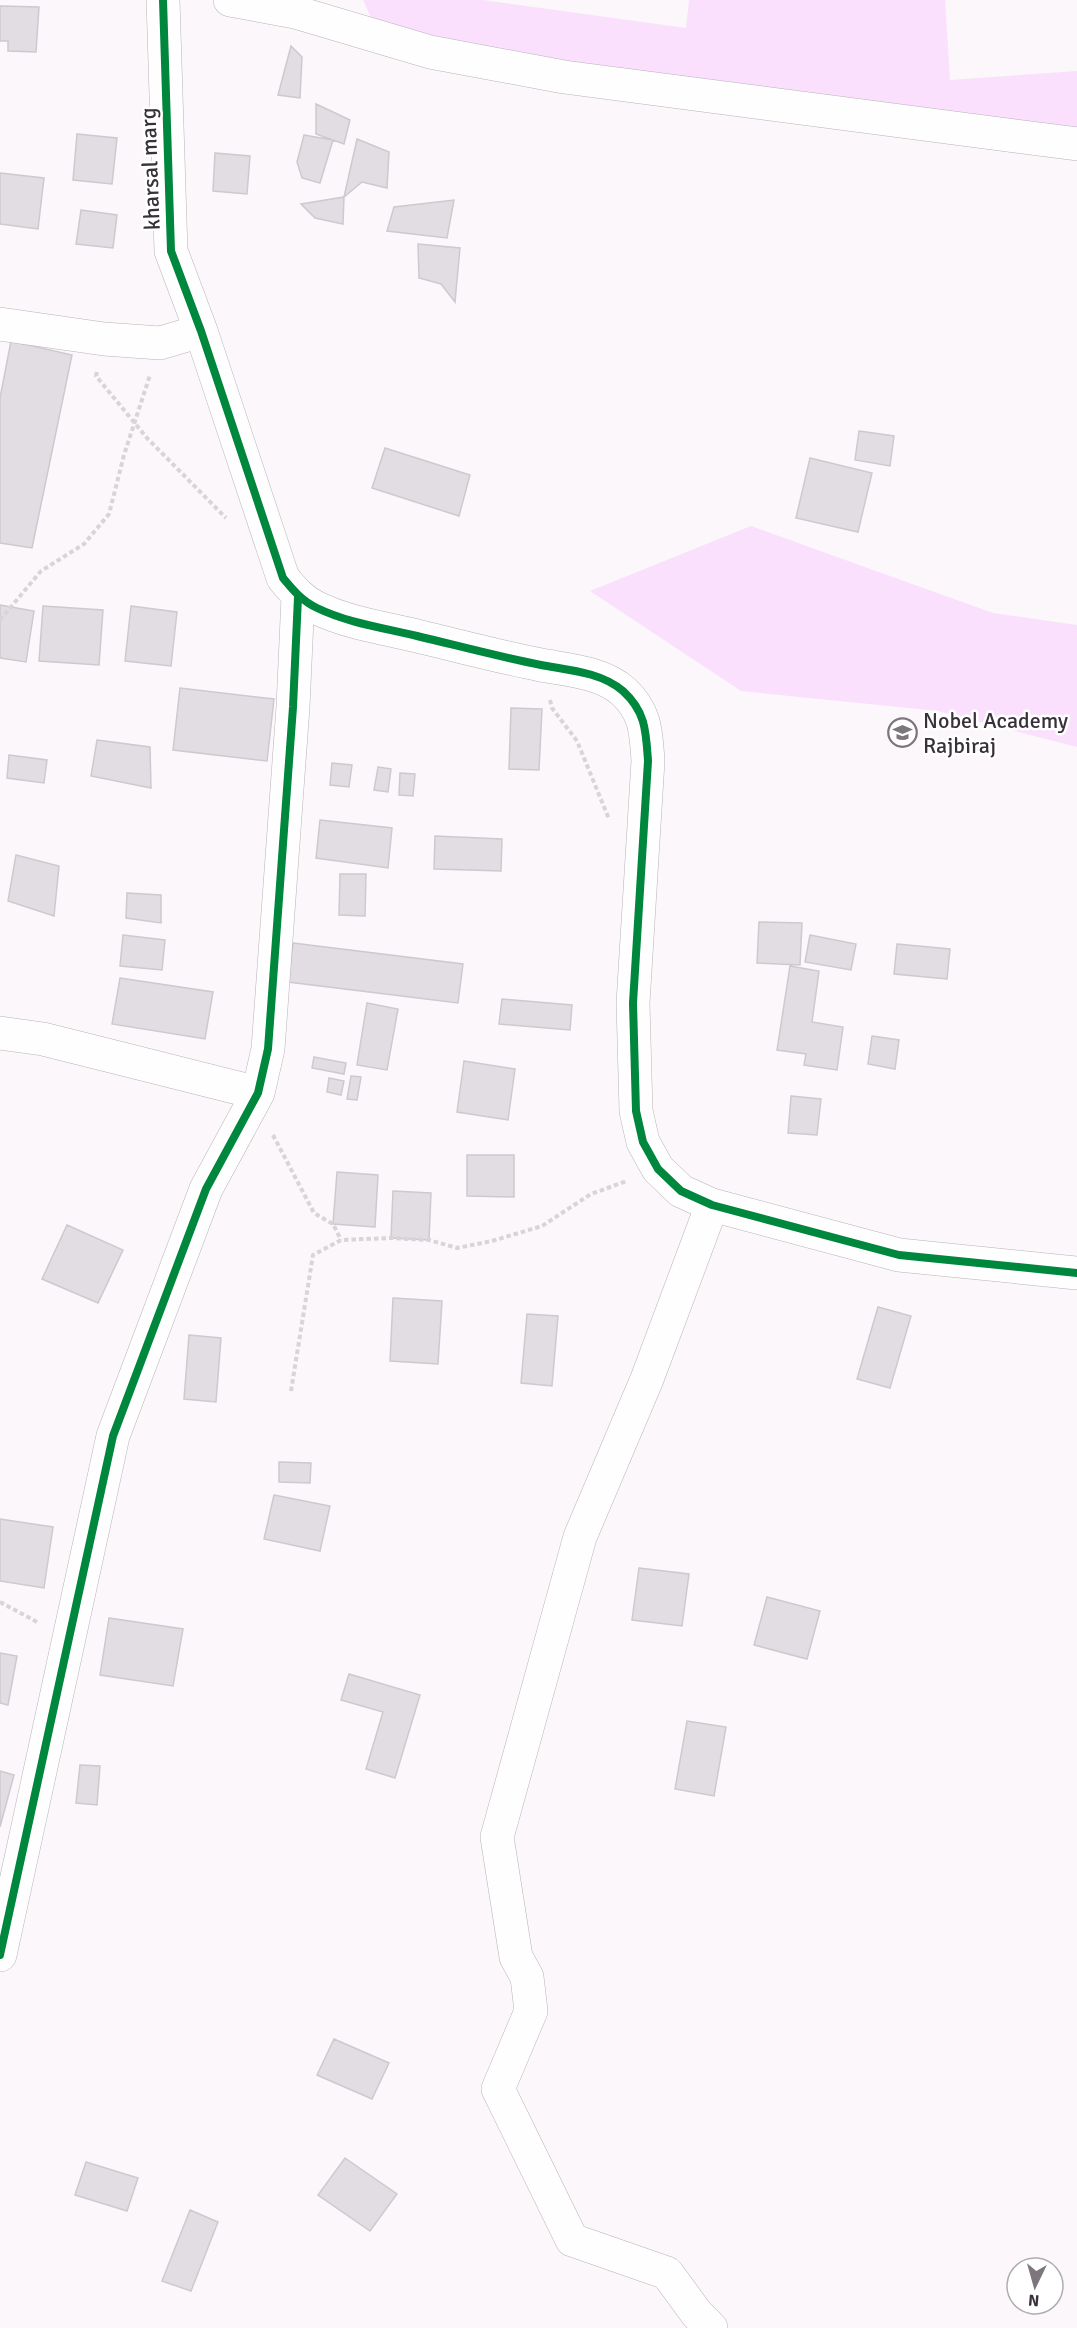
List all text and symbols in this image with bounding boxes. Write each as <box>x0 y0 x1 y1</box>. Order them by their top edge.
street label: kharsal marg <box>134 107 166 231</box>
place label: Nobel Academy Rajbiraj <box>923 707 1069 759</box>
school or university icon: Nobel Academy Rajbiraj <box>886 717 918 749</box>
north arrow <box>1005 2256 1065 2316</box>
text: N <box>1027 2289 1040 2310</box>

